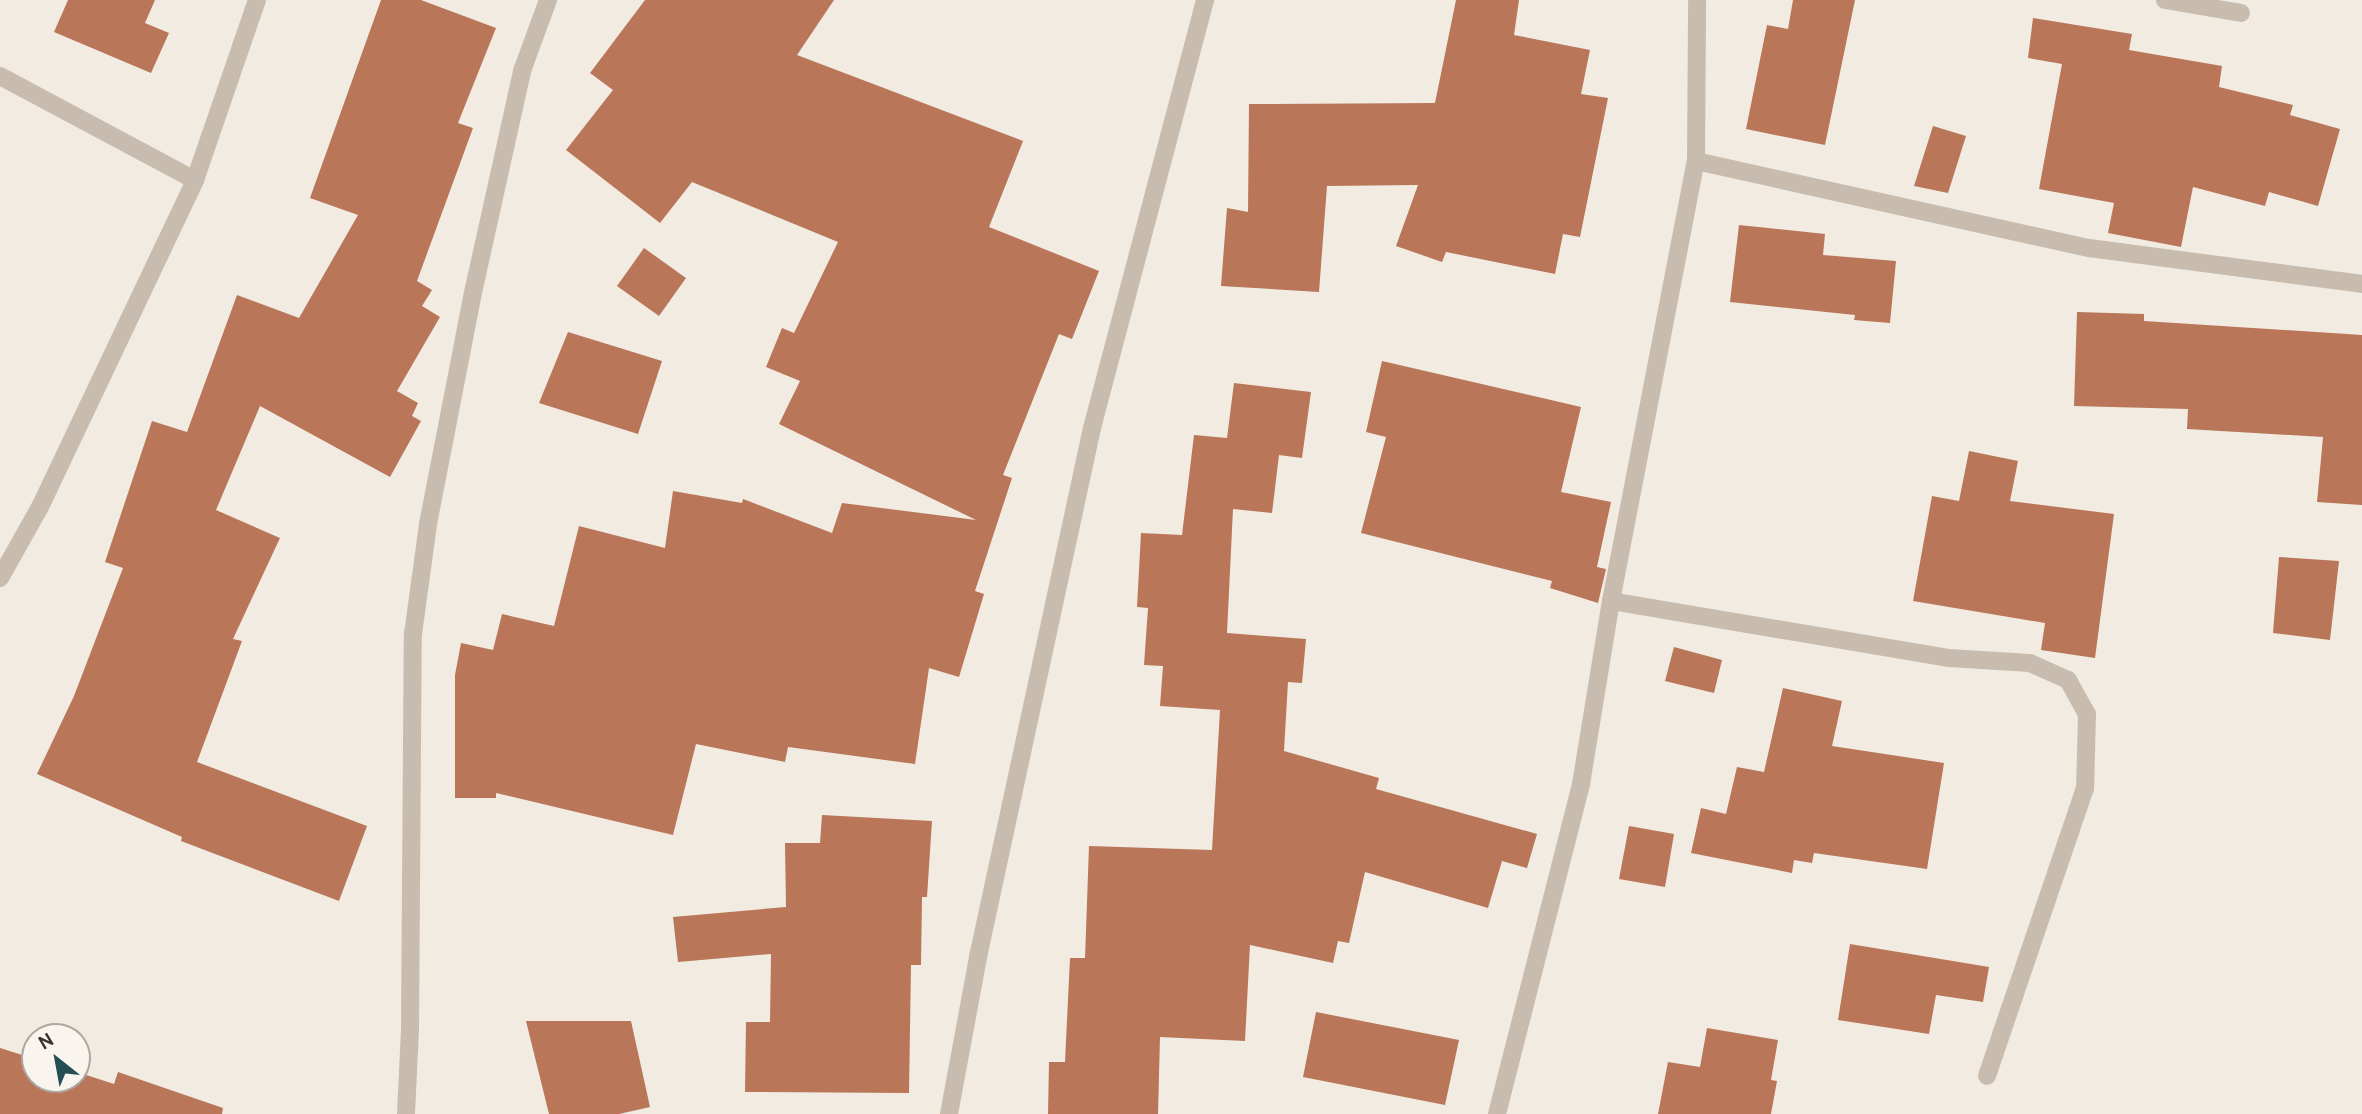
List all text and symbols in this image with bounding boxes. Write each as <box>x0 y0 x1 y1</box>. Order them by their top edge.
north arrow <box>21 1023 91 1093</box>
text: N <box>34 1028 58 1055</box>

